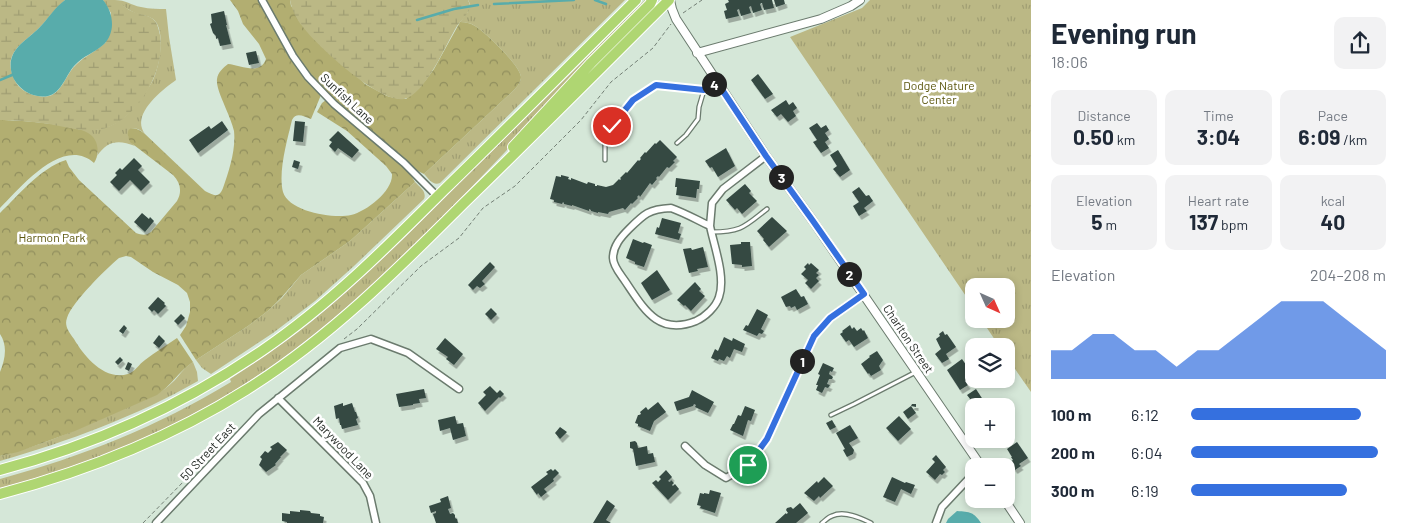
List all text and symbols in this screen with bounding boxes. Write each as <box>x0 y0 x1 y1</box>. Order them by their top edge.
text: Evening run <box>1051 16 1197 50</box>
button: share <box>1334 17 1386 69</box>
text: 18:06 <box>1051 52 1088 71</box>
street label: Sunfish Lane <box>318 70 377 126</box>
pin: 4 <box>702 72 726 96</box>
text: 4 <box>710 76 719 93</box>
park label: Dodge Nature Center <box>903 78 975 106</box>
pin <box>591 105 633 147</box>
text: Distance <box>1077 107 1131 124</box>
text: Time <box>1203 107 1234 124</box>
text: Pace <box>1318 107 1348 124</box>
icon: check <box>598 112 626 140</box>
text: 0.50 <box>1073 124 1114 149</box>
text: 3:04 <box>1197 124 1240 149</box>
text: 6:09 <box>1298 124 1340 149</box>
text: km <box>1114 131 1135 148</box>
text: /km <box>1340 131 1367 148</box>
pin: 3 <box>768 164 794 190</box>
text: 3 <box>778 169 785 186</box>
text: Elevation <box>1076 192 1132 209</box>
text: Heart rate <box>1188 192 1249 209</box>
text: kcal <box>1321 192 1345 209</box>
text: 5 <box>1091 209 1103 234</box>
text: 137 <box>1189 209 1218 234</box>
text: 40 <box>1320 209 1345 234</box>
text: m <box>1103 216 1117 233</box>
text: bpm <box>1218 216 1248 233</box>
park label: Harmon Park <box>18 230 86 244</box>
pin: 2 <box>836 262 862 286</box>
text: Elevation <box>1051 265 1115 284</box>
text: 204–208 m <box>1310 265 1386 284</box>
text: 2 <box>846 266 853 283</box>
north arrow <box>965 278 1015 328</box>
map controls <box>965 278 1015 508</box>
street label: Charlton Street <box>881 302 937 375</box>
button: layers <box>965 338 1015 388</box>
pin: 1 <box>790 348 814 374</box>
text: 1 <box>800 353 805 370</box>
button: + <box>965 398 1015 448</box>
text: 100 m <box>1051 405 1091 424</box>
text: 6:12 <box>1131 405 1159 424</box>
street label: Marywood Lane <box>310 413 377 481</box>
street label: 50 Street East <box>177 419 238 483</box>
text: 200 m <box>1051 443 1095 462</box>
text: 6:04 <box>1131 443 1163 462</box>
pin <box>727 444 769 486</box>
icon: arrive <box>734 451 762 479</box>
button: − <box>965 458 1015 508</box>
text: 300 m <box>1051 481 1094 500</box>
text: 6:19 <box>1131 481 1159 500</box>

